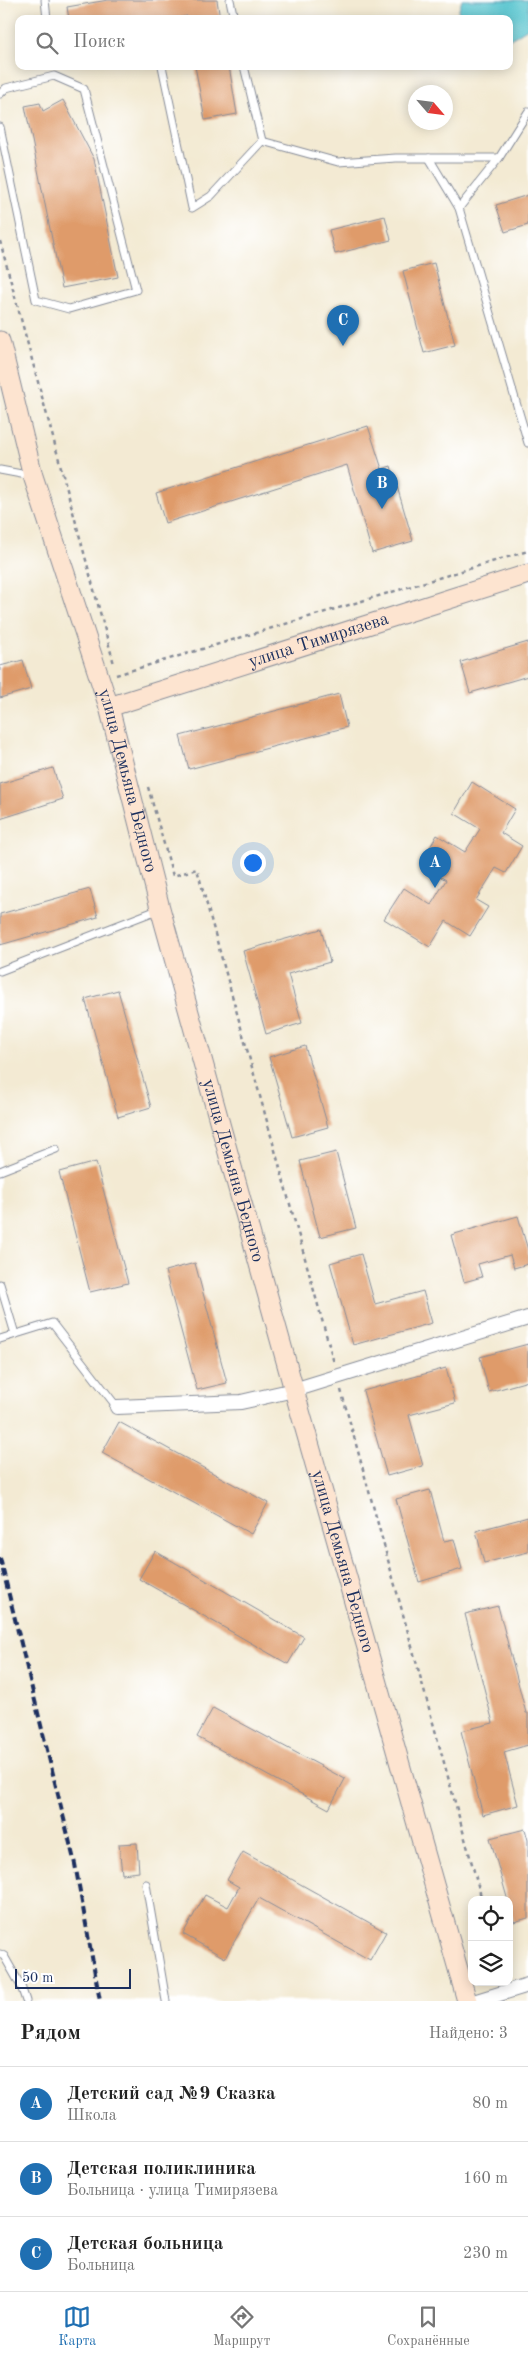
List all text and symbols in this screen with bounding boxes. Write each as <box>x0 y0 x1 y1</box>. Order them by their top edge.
search box <box>15 15 513 70</box>
icon: search <box>33 29 61 57</box>
text: Поиск <box>73 33 125 52</box>
north arrow <box>408 85 453 130</box>
pin: C <box>327 305 359 346</box>
pin: B <box>366 468 398 509</box>
street label: улица Тимирязева <box>246 610 391 671</box>
street label: улица Демьяна Бедного <box>95 686 160 875</box>
pin: A <box>419 847 451 888</box>
your location <box>240 850 266 876</box>
street label: улица Демьяна Бедного <box>199 1077 267 1264</box>
street label: улица Демьяна Бедного <box>308 1468 377 1655</box>
map controls <box>468 1896 513 1986</box>
button: locate <box>468 1896 513 1941</box>
button: layers <box>468 1941 513 1986</box>
scale bar <box>15 1966 131 1989</box>
text: 50 m <box>22 1971 53 1985</box>
text: Рядом <box>20 2023 81 2044</box>
text: Найдено: 3 <box>429 2026 508 2042</box>
text: Детский сад №9 Сказка <box>67 2085 276 2104</box>
text: A <box>30 2096 42 2112</box>
text: 80 m <box>472 2096 508 2112</box>
text: Школа <box>67 2108 117 2124</box>
text: Детская поликлиника <box>67 2160 256 2179</box>
text: B <box>30 2171 42 2187</box>
text: 160 m <box>463 2171 508 2187</box>
text: Больница · улица Тимирязева <box>67 2183 278 2199</box>
text: Детская больница <box>67 2235 224 2254</box>
text: C <box>31 2246 41 2262</box>
text: 230 m <box>463 2246 508 2262</box>
text: Больница <box>67 2258 135 2274</box>
tab: Карта <box>58 2303 96 2350</box>
tab: Маршрут <box>213 2303 270 2350</box>
tab: Сохранённые <box>387 2303 470 2350</box>

